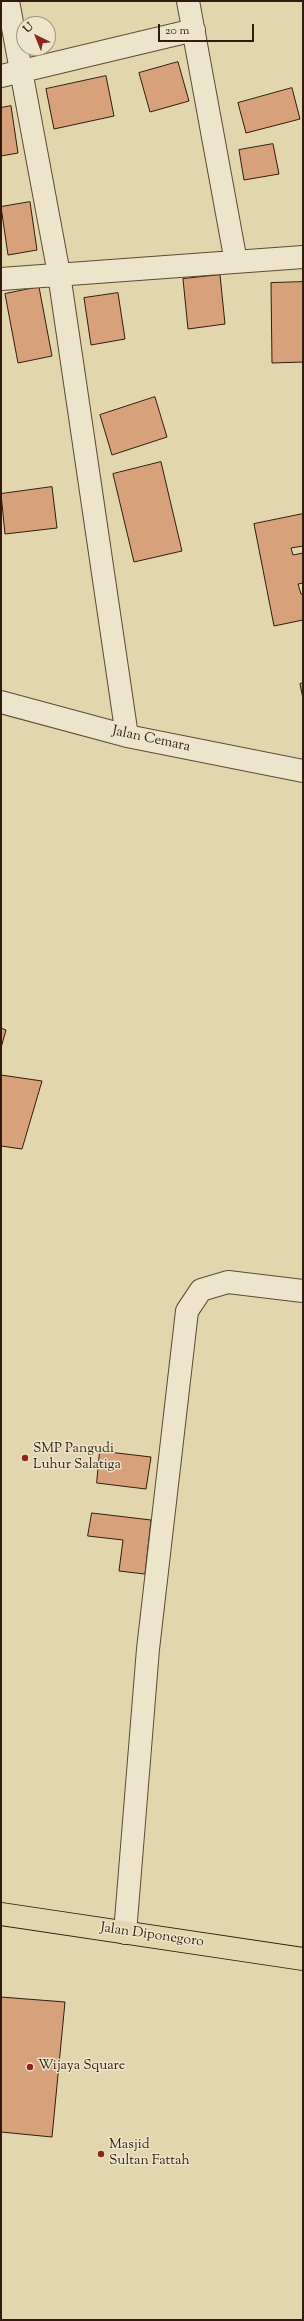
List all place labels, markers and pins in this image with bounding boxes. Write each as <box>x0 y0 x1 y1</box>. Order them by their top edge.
place label: SMP Pangudi Luhur Salatiga <box>33 1442 121 1474</box>
marker: SMP Pangudi Luhur Salatiga <box>20 1453 30 1463</box>
place label: Wijaya Square <box>38 2059 125 2075</box>
marker: Wijaya Square <box>25 2062 35 2072</box>
place label: Masjid Sultan Fattah <box>109 2138 190 2170</box>
marker: Masjid Sultan Fattah <box>96 2149 106 2159</box>

